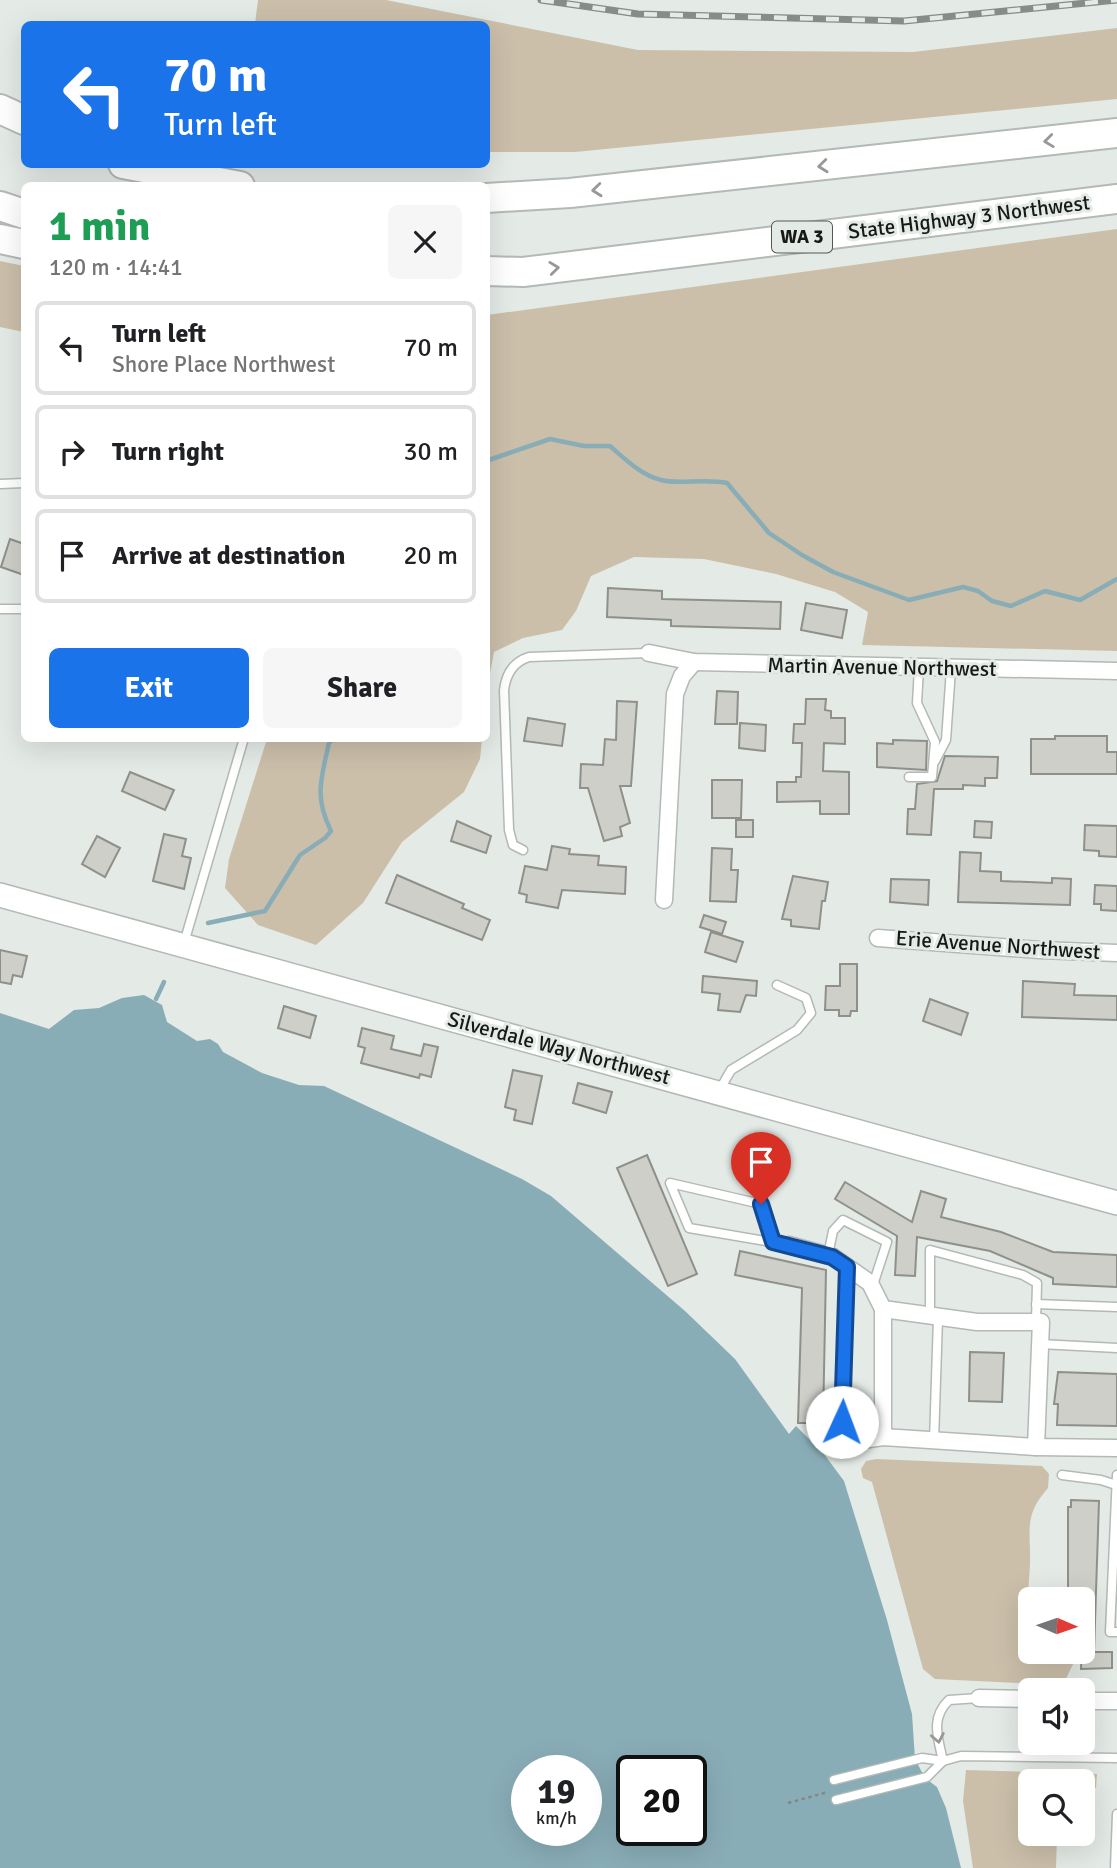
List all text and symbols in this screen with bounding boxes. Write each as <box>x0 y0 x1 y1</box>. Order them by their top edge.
text: 70 m <box>164 45 267 105</box>
icon: left <box>49 49 140 140</box>
text: Turn left <box>164 105 277 144</box>
one-way arrow <box>1043 133 1055 148</box>
one-way arrow <box>817 158 829 173</box>
one-way arrow <box>591 182 603 197</box>
street label: State Highway 3 Northwest <box>847 189 1091 245</box>
text: 1 min <box>49 201 150 252</box>
button: close <box>388 205 462 279</box>
road number: WA 3 <box>772 221 832 252</box>
text: 120 m · 14:41 <box>49 253 183 282</box>
one-way arrow <box>549 261 560 276</box>
text: Turn left <box>112 318 206 350</box>
icon: left <box>53 329 91 367</box>
text: 70 m <box>403 332 458 364</box>
text: Shore Place Northwest <box>112 350 335 379</box>
icon: right <box>53 433 91 471</box>
text: Turn right <box>112 436 224 468</box>
text: 30 m <box>403 436 458 468</box>
icon: arrive <box>53 537 91 575</box>
text: Arrive at destination <box>112 540 345 572</box>
text: 20 m <box>403 540 458 572</box>
button: Exit <box>49 648 249 728</box>
button: Share <box>263 648 462 728</box>
street label: Martin Avenue Northwest <box>767 652 997 682</box>
street label: Erie Avenue Northwest <box>895 925 1101 965</box>
street label: Silverdale Way Northwest <box>445 1006 673 1090</box>
pin <box>731 1132 791 1204</box>
icon: arrive <box>742 1143 780 1181</box>
position arrow <box>805 1385 879 1459</box>
north arrow <box>1018 1587 1096 1664</box>
map controls <box>1018 1587 1095 1846</box>
button: sound <box>1018 1678 1095 1755</box>
one-way arrow <box>930 1732 945 1744</box>
speed limit sign: 20 <box>616 1755 707 1846</box>
button: search <box>1018 1769 1095 1846</box>
text: 19 <box>538 1770 575 1813</box>
text: km/h <box>536 1807 577 1829</box>

